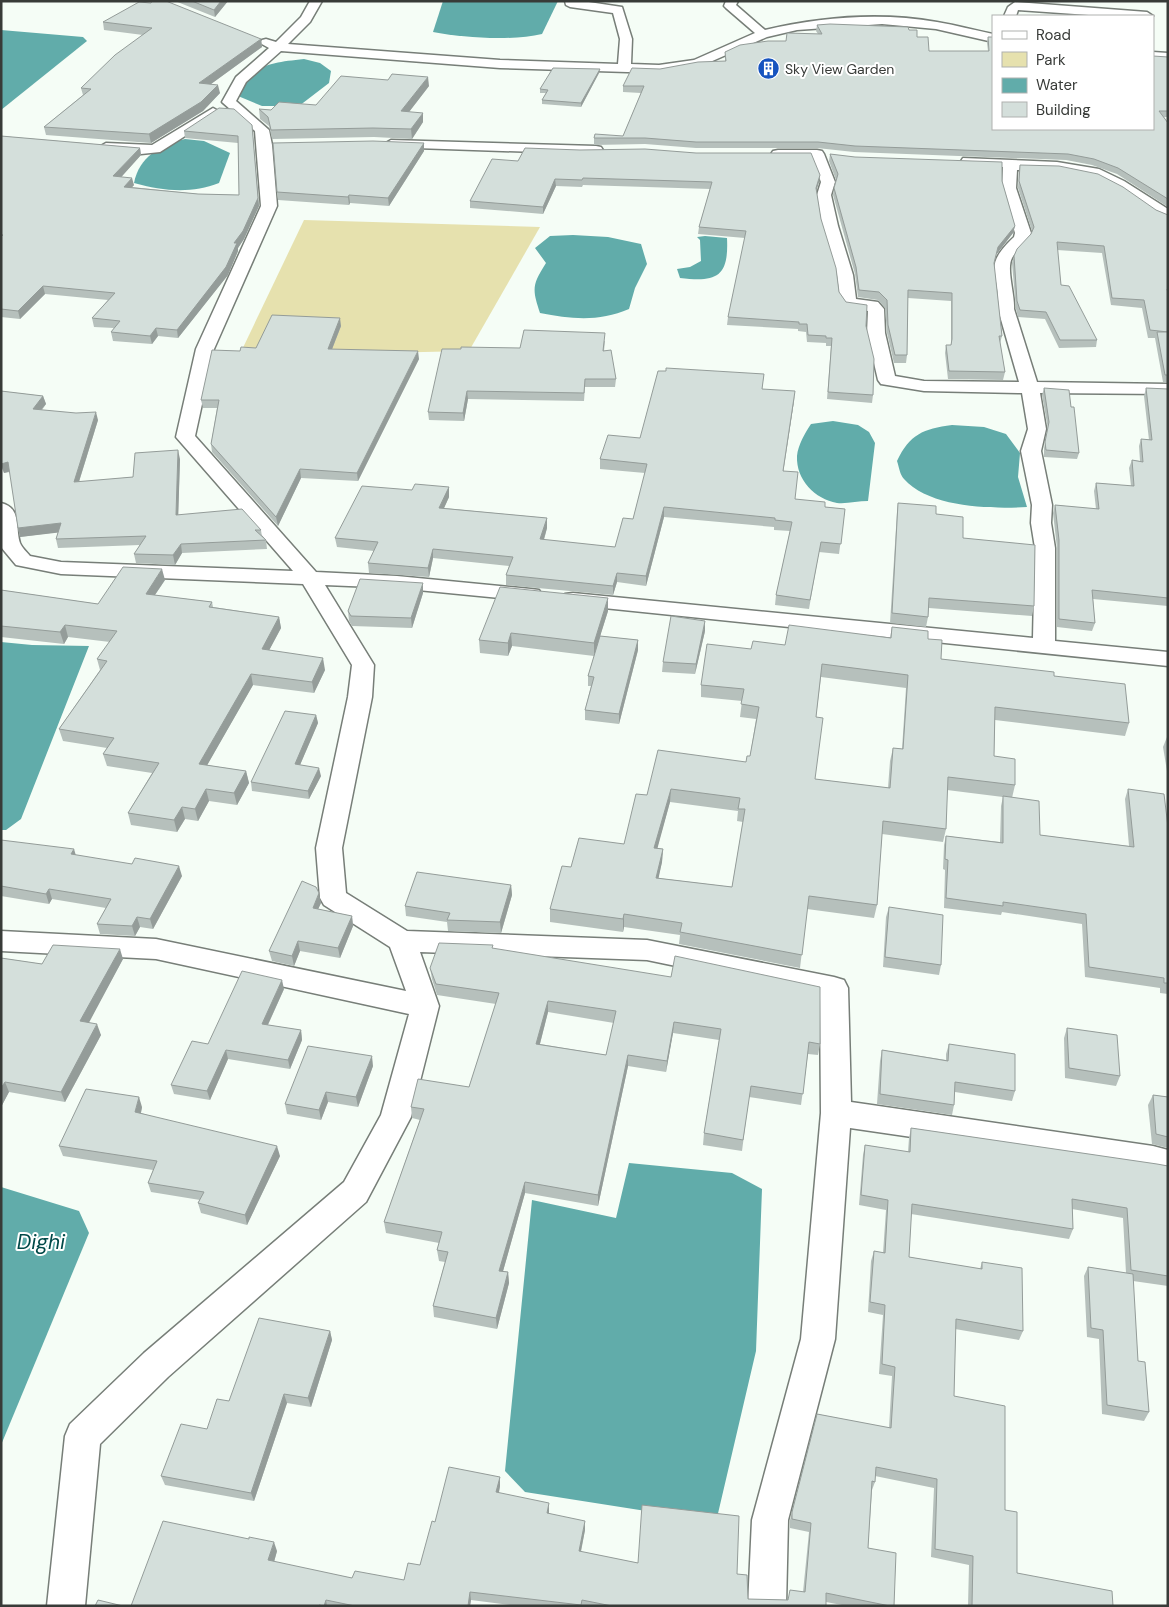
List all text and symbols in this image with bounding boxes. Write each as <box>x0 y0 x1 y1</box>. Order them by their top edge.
legend <box>992 15 1154 130</box>
text: Road <box>1036 25 1071 45</box>
text: Park <box>1036 50 1066 70</box>
building icon: Sky View Garden <box>757 57 781 81</box>
place label: Sky View Garden <box>785 60 894 78</box>
text: Water <box>1036 75 1078 95</box>
text: Building <box>1036 100 1091 120</box>
water label: Dighi <box>17 1228 66 1256</box>

